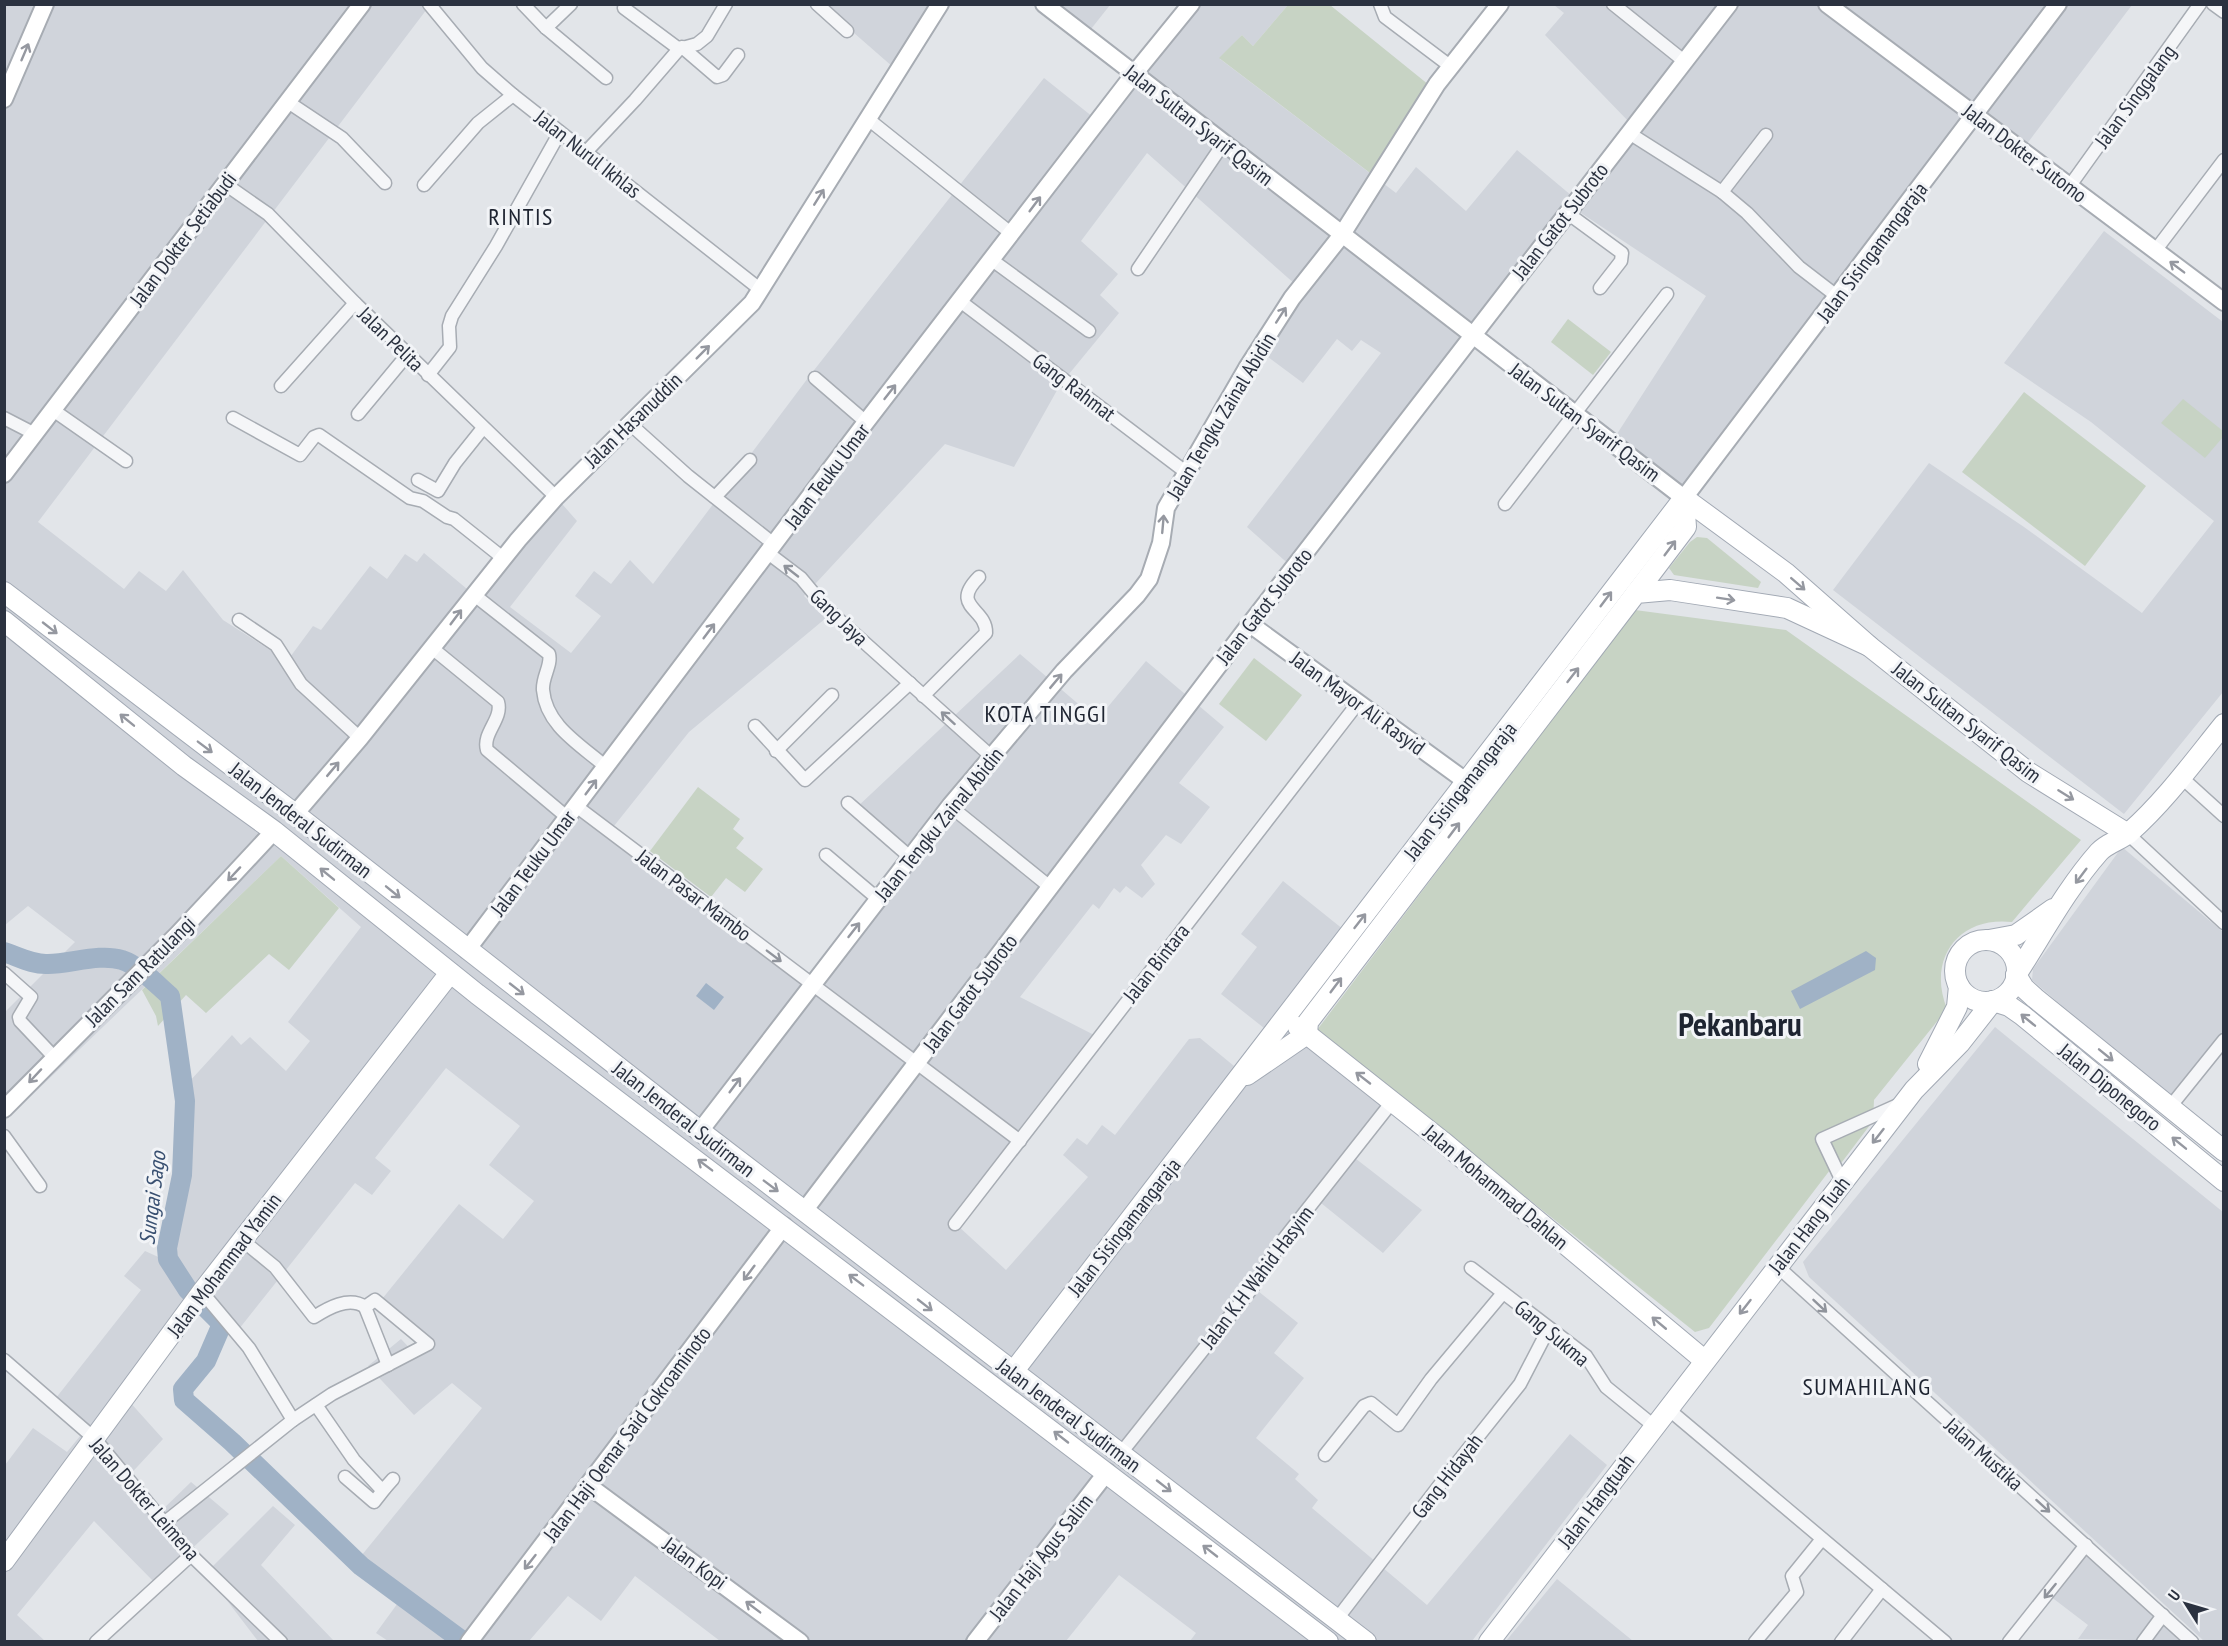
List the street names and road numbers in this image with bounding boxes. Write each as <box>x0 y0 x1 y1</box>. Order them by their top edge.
street label: Jalan Singgalang <box>2088 39 2182 154</box>
street label: Jalan Sultan Syarif Qasim <box>1118 58 1279 192</box>
street label: Jalan Dokter Sutomo <box>1957 97 2092 209</box>
street label: Jalan Nurul Ikhlas <box>529 103 647 204</box>
street label: Jalan Gatot Subroto <box>1505 157 1614 286</box>
street label: Jalan Dokter Setiabudi <box>123 166 242 312</box>
street label: Jalan Sisingamangaraja <box>1810 177 1933 328</box>
street label: Jalan Pelita <box>352 300 430 377</box>
street label: Jalan Tengku Zainal Abidin <box>1160 328 1282 505</box>
street label: Gang Rahmat <box>1027 347 1121 427</box>
street label: Jalan Sultan Syarif Qasim <box>1503 356 1666 488</box>
street label: Jalan Hasanuddin <box>578 367 688 474</box>
street label: Jalan Teuku Umar <box>778 418 876 535</box>
street label: Jalan Gatot Subroto <box>1209 542 1318 671</box>
street label: Gang Jaya <box>804 583 874 651</box>
street label: Jalan Mayor Ali Rasyid <box>1285 645 1431 761</box>
street label: Jalan Sultan Syarif Qasim <box>1886 655 2047 789</box>
street label: Jalan Sisingamangaraja <box>1397 716 1522 866</box>
street label: Jalan Tengku Zainal Abidin <box>868 742 1009 907</box>
street label: Jalan Jenderal Sudirman <box>224 755 378 884</box>
street label: Jalan Teuku Umar <box>484 805 582 922</box>
street label: Jalan Pasar Mambo <box>630 842 757 947</box>
street label: Jalan Sam Ratulangi <box>78 910 201 1033</box>
street label: Jalan Bintara <box>1116 918 1195 1009</box>
street label: Jalan Gatot Subroto <box>916 929 1023 1058</box>
street label: Jalan Diponegoro <box>2052 1037 2167 1137</box>
street label: Jalan Jenderal Sudirman <box>607 1054 761 1183</box>
street label: Jalan Mohammad Dahlan <box>1417 1118 1574 1256</box>
street label: Jalan Sisingamangaraja <box>1061 1152 1186 1302</box>
street label: Jalan Hang Tuah <box>1762 1171 1856 1280</box>
street label: Jalan Mohammad Yamin <box>160 1188 287 1343</box>
street label: Jalan K.H Wahid Hasyim <box>1194 1200 1320 1355</box>
street label: Gang Sukma <box>1509 1294 1595 1372</box>
street label: Jalan Haji Oemar Said Cokroaminoto <box>537 1321 717 1548</box>
street label: Jalan Jenderal Sudirman <box>991 1351 1146 1478</box>
street label: Jalan Mustika <box>1938 1411 2029 1496</box>
street label: Gang Hidayah <box>1405 1428 1489 1524</box>
street label: Jalan Dokter Leimena <box>84 1431 206 1566</box>
street label: Jalan Hangtuah <box>1551 1449 1640 1554</box>
street label: Jalan Haji Agus Salim <box>983 1488 1099 1626</box>
street label: Jalan Kopi <box>657 1530 732 1595</box>

